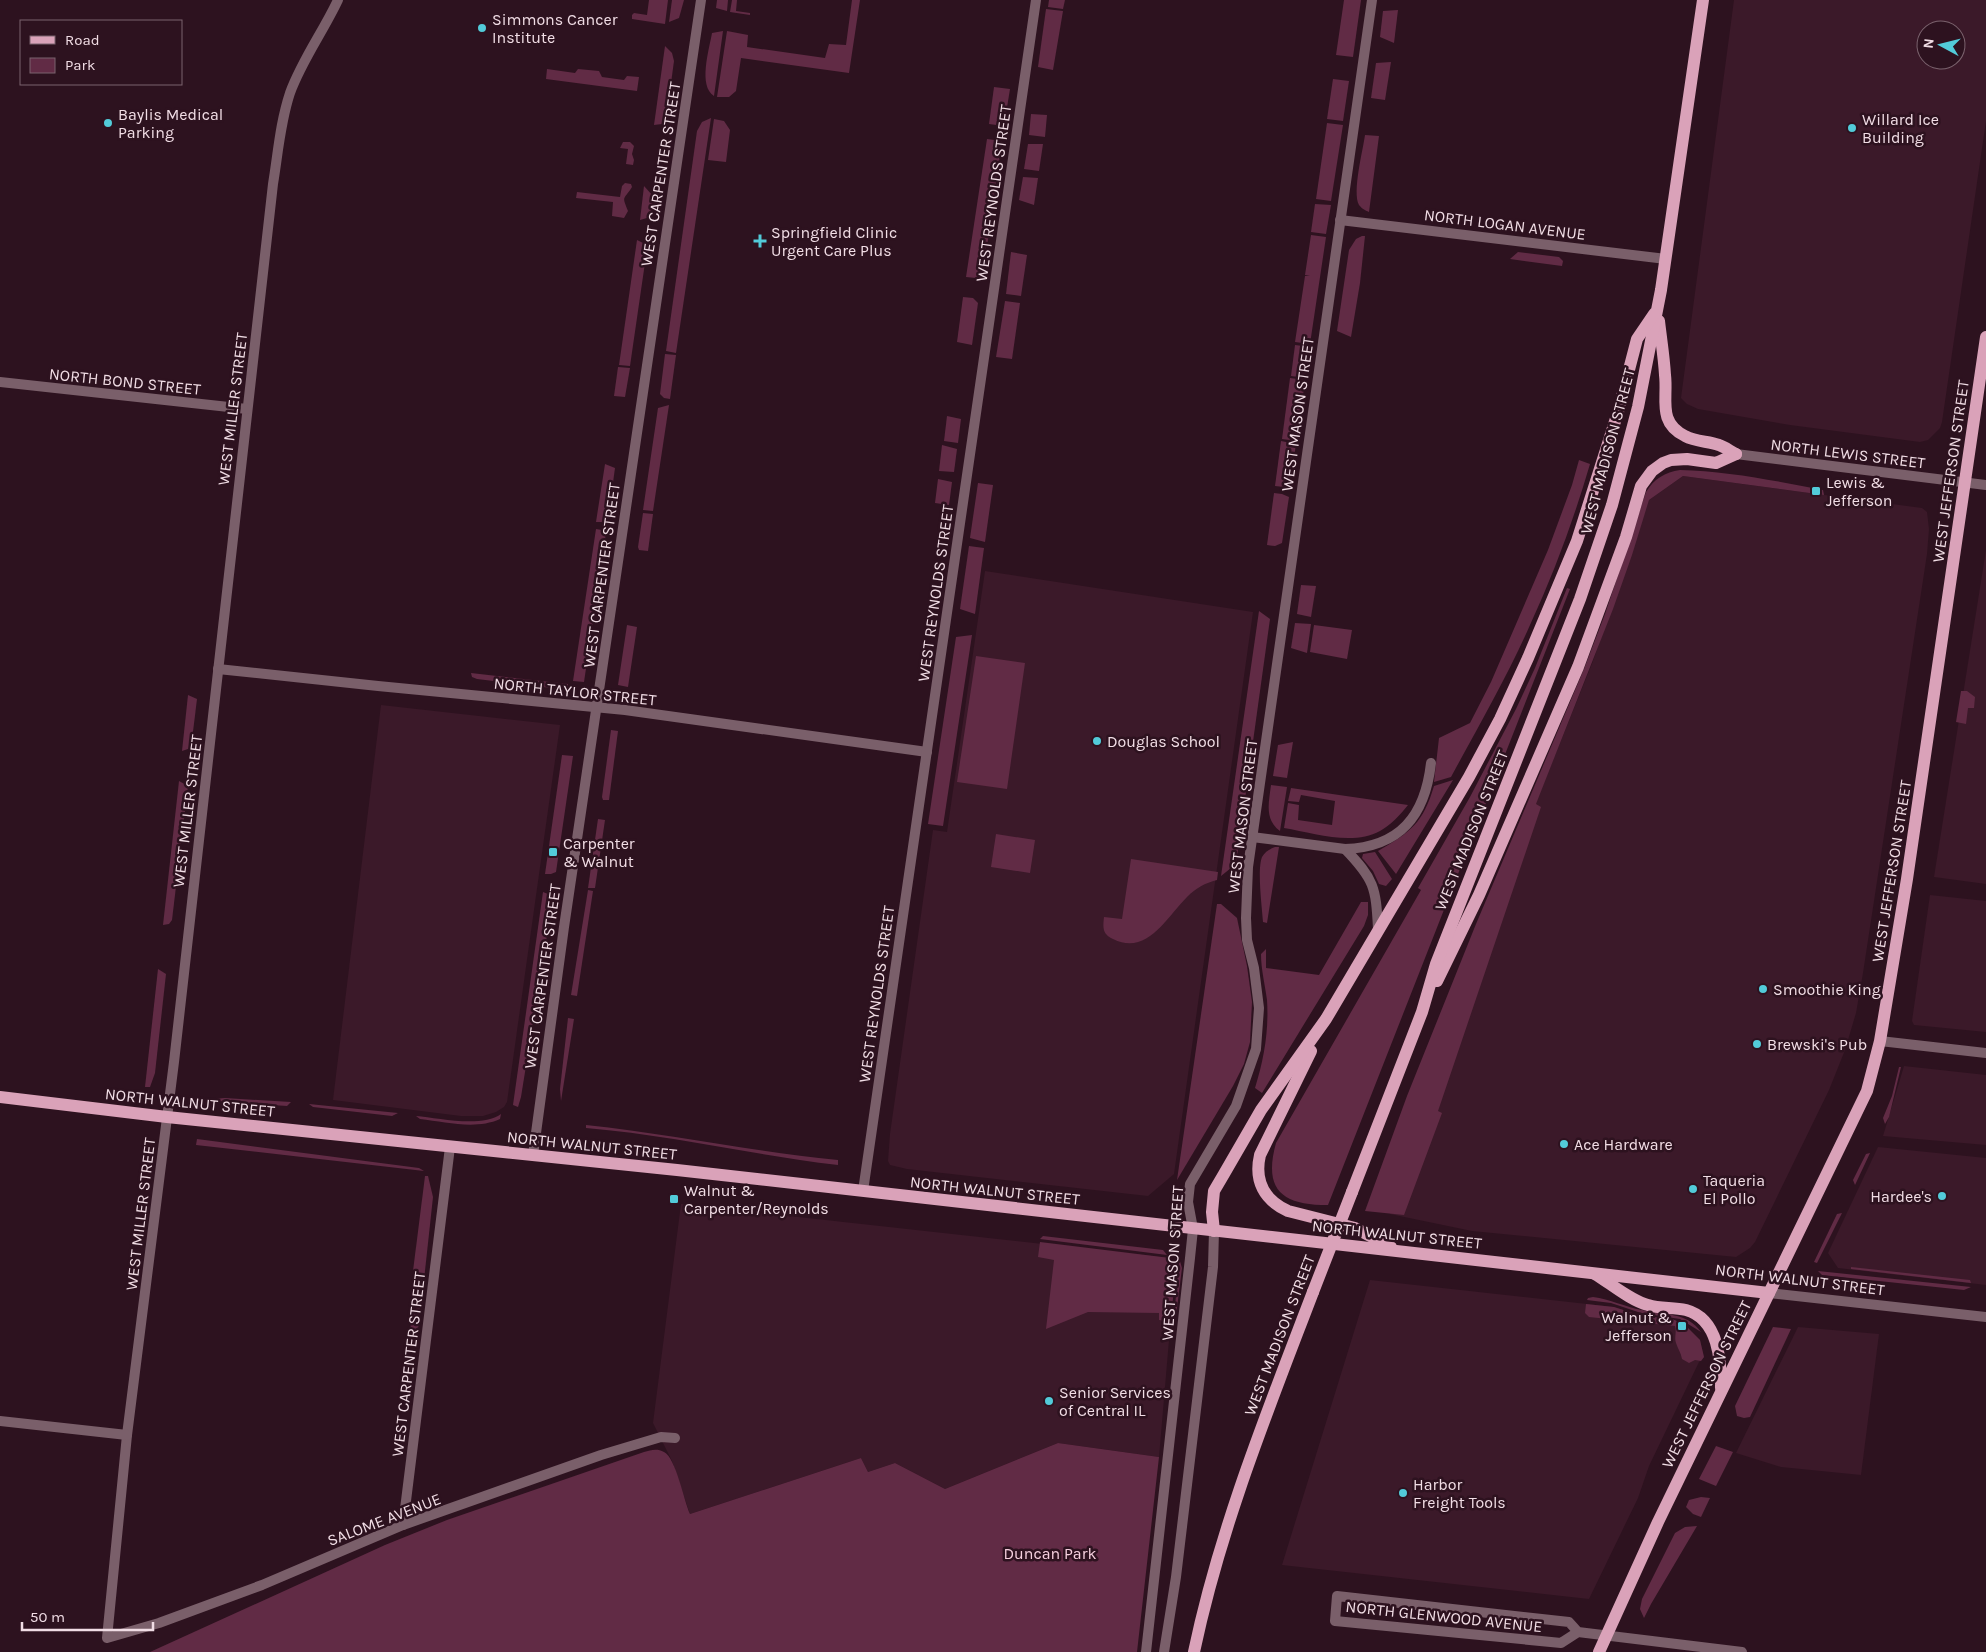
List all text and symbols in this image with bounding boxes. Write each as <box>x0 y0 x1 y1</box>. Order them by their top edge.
place label: Simmons Cancer Institute <box>492 10 618 47</box>
legend <box>20 20 182 85</box>
north arrow <box>1916 20 1966 70</box>
marker: Simmons Cancer Institute <box>476 22 488 34</box>
text: Road <box>65 31 100 49</box>
text: N <box>1920 37 1938 49</box>
text: Park <box>65 56 95 74</box>
street label: WEST CARPENTER STREET <box>637 81 684 268</box>
street label: WEST REYNOLDS STREET <box>972 103 1015 283</box>
place label: Baylis Medical Parking <box>118 105 223 142</box>
place label: Willard Ice Building <box>1862 110 1939 147</box>
marker: Baylis Medical Parking <box>102 117 114 129</box>
marker: Willard Ice Building <box>1846 122 1858 134</box>
street label: NORTH LOGAN AVENUE <box>1423 205 1587 244</box>
place label: Springfield Clinic Urgent Care Plus <box>771 223 897 260</box>
marker: Springfield Clinic Urgent Care Plus <box>753 234 767 248</box>
street label: WEST MILLER STREET <box>214 332 251 487</box>
street label: WEST MASON STREET <box>1277 336 1318 493</box>
street label: NORTH BOND STREET <box>48 364 202 399</box>
street label: WEST MADISON STREET <box>1576 366 1639 536</box>
street label: WEST JEFFERSON STREET <box>1928 379 1973 563</box>
street label: NORTH LEWIS STREET <box>1769 435 1926 472</box>
place label: Lewis & Jefferson <box>1826 473 1892 510</box>
street label: WEST CARPENTER STREET <box>579 481 624 669</box>
marker: Lewis & Jefferson <box>1810 485 1822 497</box>
street label: WEST REYNOLDS STREET <box>914 503 957 683</box>
street label: NORTH TAYLOR STREET <box>493 674 657 709</box>
place label: Douglas School <box>1107 732 1220 751</box>
street label: WEST MILLER STREET <box>169 734 206 889</box>
marker: Douglas School <box>1091 735 1103 747</box>
street label: WEST MASON STREET <box>1224 738 1261 895</box>
street label: WEST MADISON STREET <box>1431 747 1512 913</box>
street label: WEST JEFFERSON STREET <box>1868 779 1915 963</box>
place label: Carpenter & Walnut <box>563 834 635 871</box>
marker: Carpenter & Walnut <box>547 846 559 858</box>
street label: WEST CARPENTER STREET <box>520 882 565 1070</box>
street label: WEST REYNOLDS STREET <box>855 904 898 1084</box>
place label: Smoothie King <box>1773 980 1881 999</box>
marker: Smoothie King <box>1757 983 1769 995</box>
place label: Brewski's Pub <box>1767 1035 1867 1054</box>
marker: Brewski's Pub <box>1751 1038 1763 1050</box>
street label: NORTH WALNUT STREET <box>104 1084 276 1121</box>
street label: NORTH WALNUT STREET <box>506 1127 678 1164</box>
place label: Ace Hardware <box>1574 1135 1673 1154</box>
street label: WEST MILLER STREET <box>122 1137 159 1292</box>
marker: Ace Hardware <box>1558 1138 1570 1150</box>
place label: Taqueria El Pollo <box>1703 1171 1765 1208</box>
street label: NORTH WALNUT STREET <box>909 1172 1081 1209</box>
place label: Walnut & Carpenter/Reynolds <box>684 1181 829 1218</box>
marker: Taqueria El Pollo <box>1687 1183 1699 1195</box>
street label: WEST MASON STREET <box>1158 1185 1187 1341</box>
place label: Hardee's <box>1870 1187 1932 1206</box>
marker: Hardee's <box>1936 1190 1948 1202</box>
marker: Walnut & Carpenter/Reynolds <box>668 1193 680 1205</box>
street label: NORTH WALNUT STREET <box>1311 1216 1483 1253</box>
street label: WEST MADISON STREET <box>1240 1252 1319 1418</box>
street label: NORTH WALNUT STREET <box>1714 1260 1886 1299</box>
street label: WEST CARPENTER STREET <box>388 1270 429 1458</box>
street label: WEST JEFFERSON STREET <box>1658 1297 1755 1471</box>
place label: Walnut & Jefferson <box>1601 1308 1672 1345</box>
marker: Walnut & Jefferson <box>1676 1320 1688 1332</box>
place label: Senior Services of Central IL <box>1059 1383 1171 1420</box>
marker: Senior Services of Central IL <box>1043 1395 1055 1407</box>
place label: Harbor Freight Tools <box>1413 1475 1506 1512</box>
marker: Harbor Freight Tools <box>1397 1487 1409 1499</box>
street label: SALOME AVENUE <box>325 1489 444 1550</box>
park label: Duncan Park <box>1004 1544 1096 1563</box>
street label: NORTH GLENWOOD AVENUE <box>1345 1597 1543 1636</box>
scale bar <box>22 1600 154 1632</box>
text: 50 m <box>30 1608 65 1626</box>

